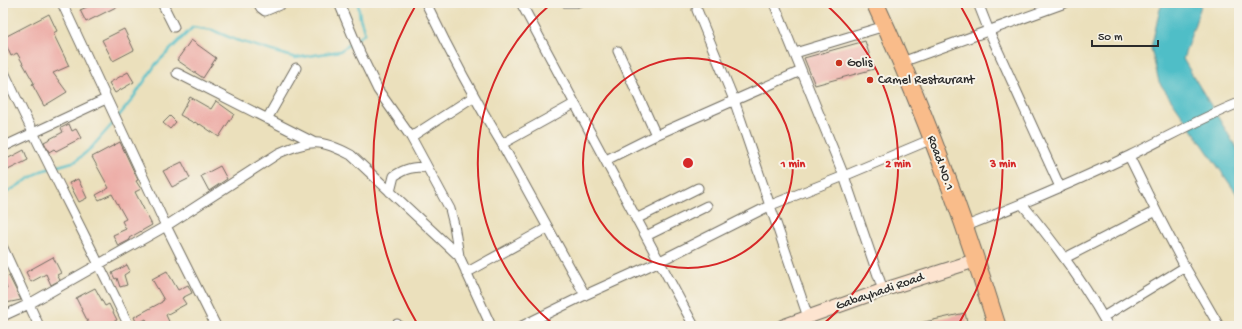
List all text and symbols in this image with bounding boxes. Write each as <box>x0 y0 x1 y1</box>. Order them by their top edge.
scale bar <box>1092 22 1158 48</box>
text: 50 m <box>1098 31 1123 45</box>
place label: Golis <box>847 56 874 71</box>
marker: Golis <box>834 58 844 68</box>
place label: Camel Restaurant <box>878 73 976 88</box>
marker: Camel Restaurant <box>865 75 875 85</box>
street label: Road NO.1 <box>923 134 957 192</box>
centre of rings <box>681 156 695 170</box>
text: 1 min <box>780 158 806 172</box>
text: 2 min <box>885 158 911 172</box>
text: 3 min <box>989 158 1016 172</box>
street label: Gabayhadi Road <box>834 269 927 314</box>

